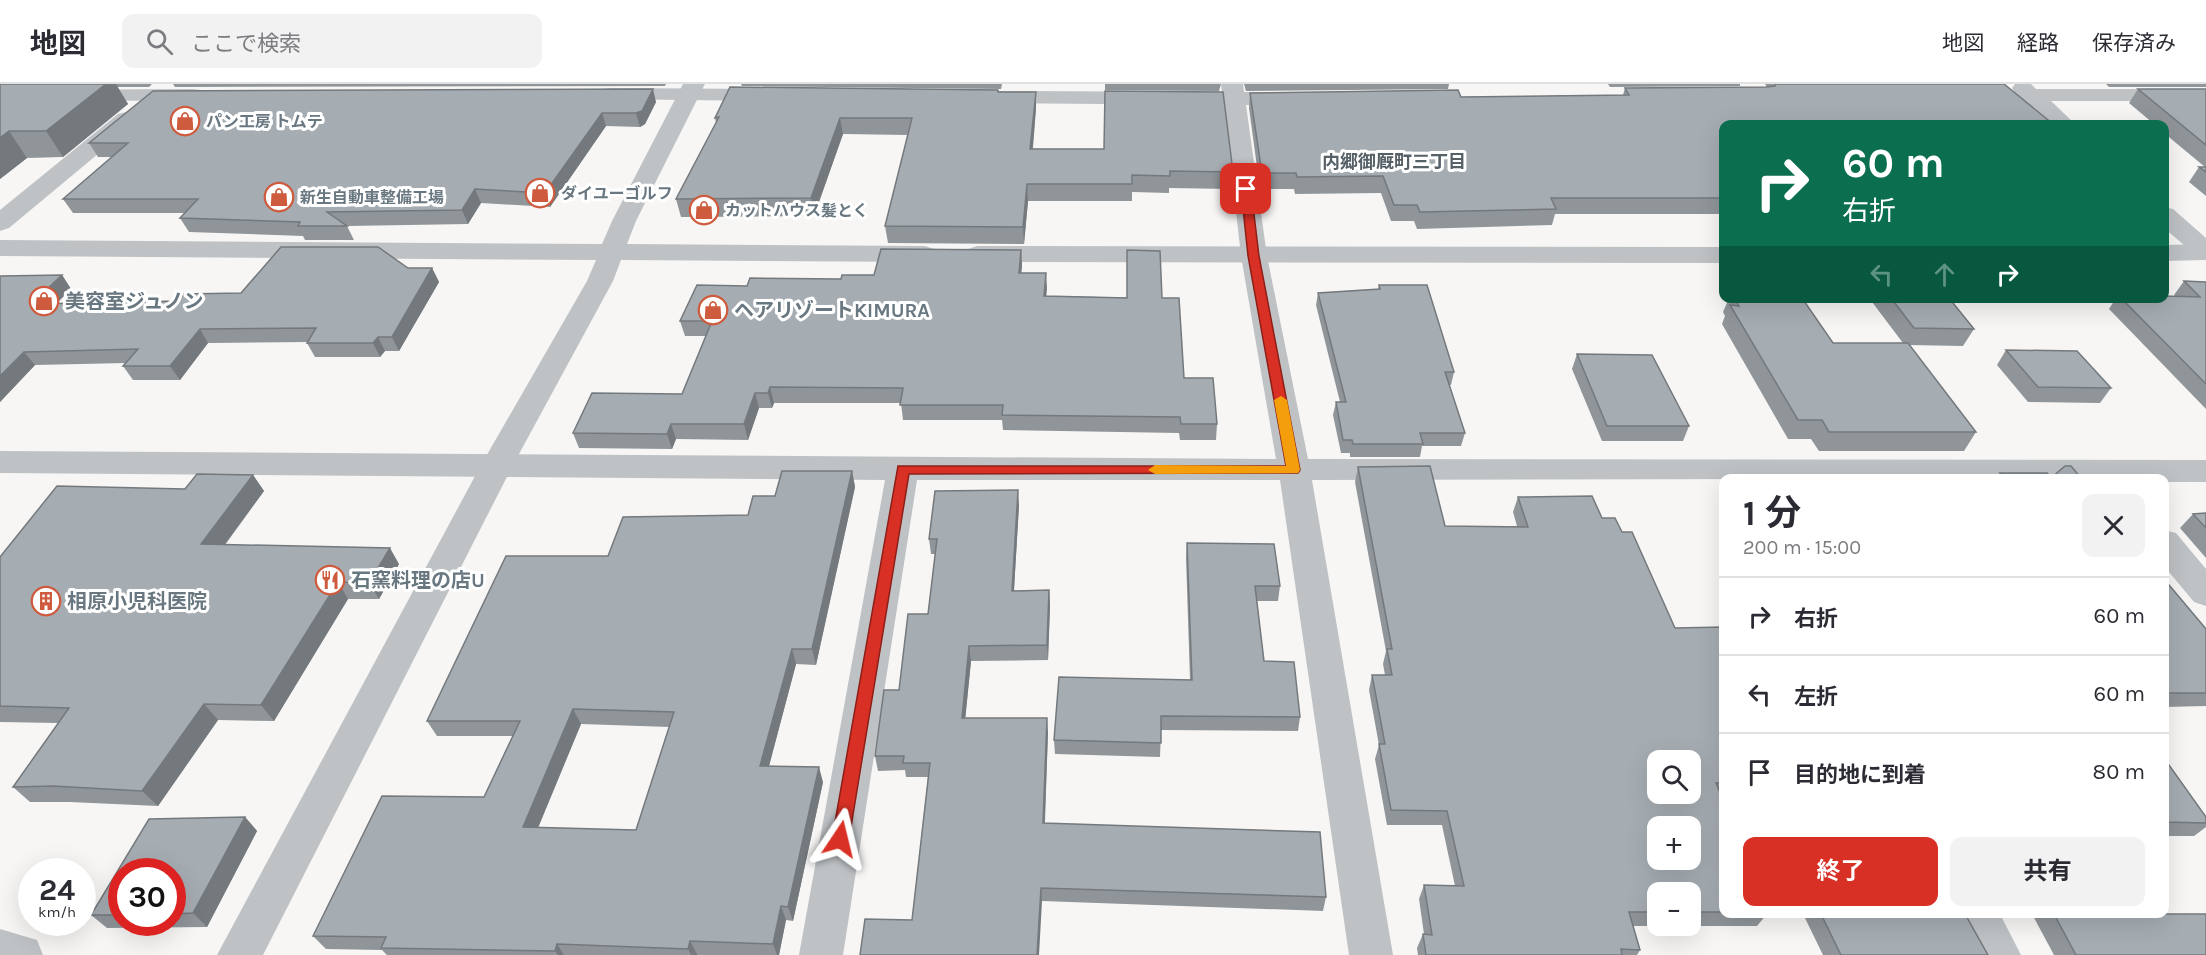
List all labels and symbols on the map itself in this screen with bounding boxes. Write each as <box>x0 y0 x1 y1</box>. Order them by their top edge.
shop icon: パン工房 トムテ <box>169 105 201 137</box>
place label: パン工房 トムテ <box>206 112 323 131</box>
district label: 内郷御厩町三丁目 <box>1322 151 1466 173</box>
pin <box>1220 163 1271 214</box>
shop icon: ダイユーゴルフ <box>524 177 556 209</box>
shop icon: 新生自動車整備工場 <box>263 181 295 213</box>
place label: ダイユーゴルフ <box>561 184 673 203</box>
place label: 新生自動車整備工場 <box>300 188 444 207</box>
shop icon: カットハウス髪とく <box>688 194 720 226</box>
place label: カットハウス髪とく <box>725 201 869 220</box>
shop icon: 美容室ジュノン <box>28 285 60 317</box>
place label: 美容室ジュノン <box>65 290 204 313</box>
shop icon: ヘアリゾートKIMURA <box>697 294 729 326</box>
place label: ヘアリゾートKIMURA <box>734 299 930 322</box>
restaurant icon: 石窯料理の店U <box>314 564 346 596</box>
place label: 石窯料理の店U <box>351 569 485 592</box>
building icon: 相原小児科医院 <box>30 585 62 617</box>
place label: 相原小児科医院 <box>67 590 207 613</box>
position arrow <box>808 807 872 871</box>
speed limit sign: 30 <box>108 858 186 936</box>

